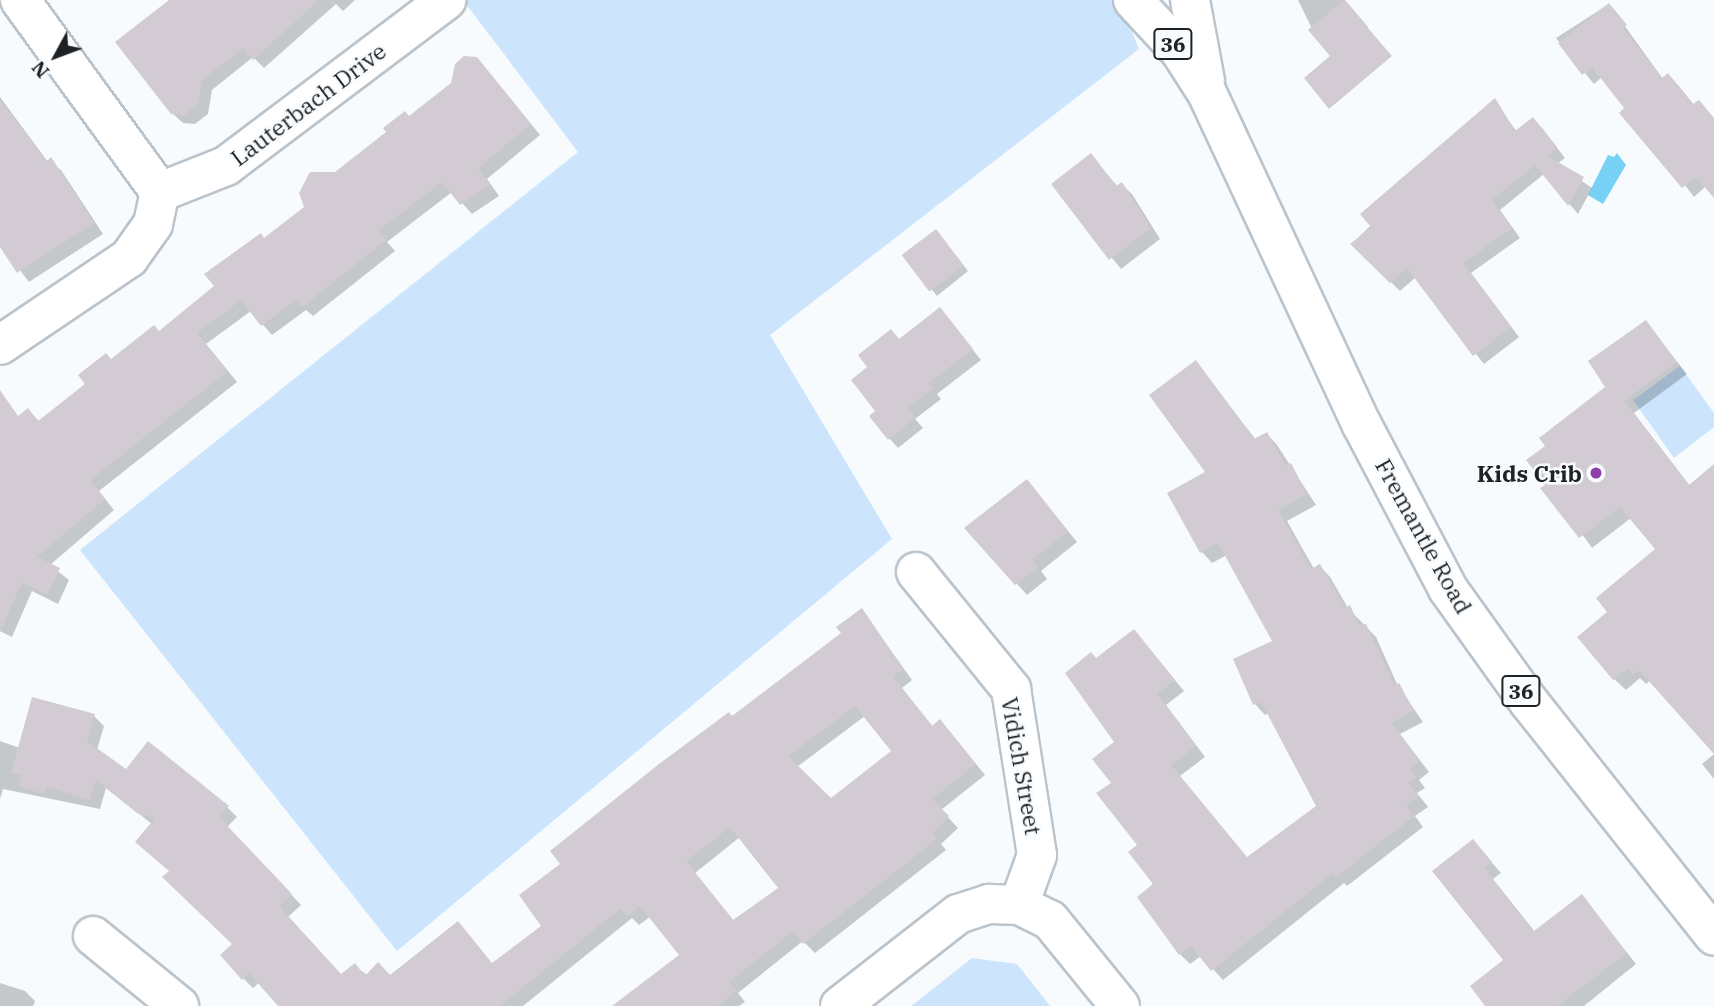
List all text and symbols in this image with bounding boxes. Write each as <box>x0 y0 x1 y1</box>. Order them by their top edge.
north arrow <box>21 21 91 91</box>
road number: 36 <box>1152 26 1194 61</box>
street label: Lauterbach Drive <box>225 37 391 171</box>
text: N <box>26 56 54 83</box>
street label: Fremantle Road <box>1370 454 1478 618</box>
place label: Kids Crib <box>1477 459 1582 487</box>
marker: Kids Crib <box>1588 465 1604 481</box>
road number: 36 <box>1500 674 1542 708</box>
street label: Vidich Street <box>996 695 1048 837</box>

